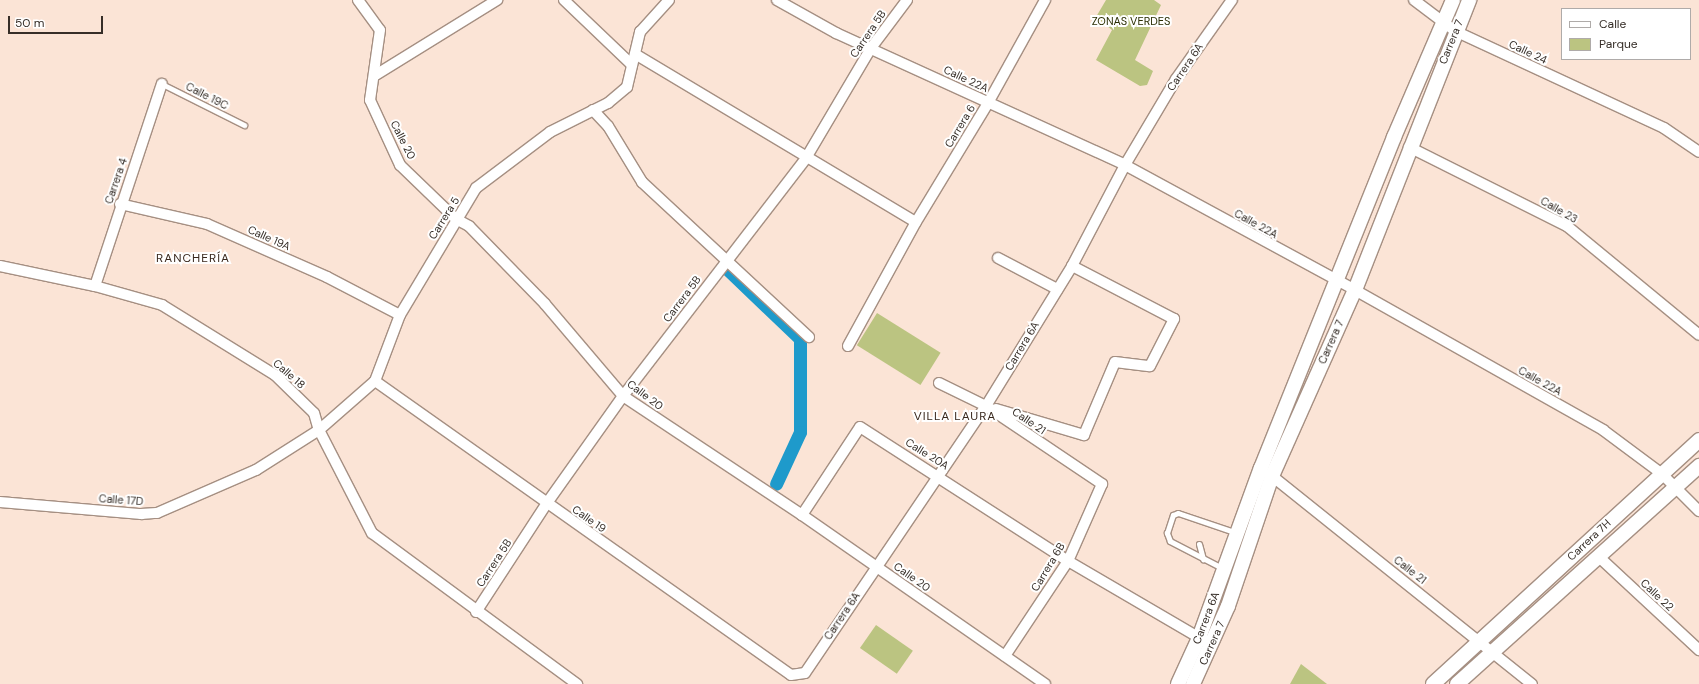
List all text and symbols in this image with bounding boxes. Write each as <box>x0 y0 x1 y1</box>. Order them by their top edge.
scale bar <box>10 8 105 34</box>
street label: Carrera 5B <box>847 8 889 60</box>
legend <box>1561 8 1691 60</box>
park label: ZONAS VERDES <box>1092 14 1170 28</box>
text: 50 m <box>15 15 44 31</box>
text: Calle <box>1599 16 1626 32</box>
street label: Carrera 7 <box>1436 18 1466 66</box>
text: Parque <box>1599 36 1638 52</box>
street label: Calle 24 <box>1507 37 1549 67</box>
street label: Carrera 6A <box>1164 41 1206 93</box>
street label: Calle 22A <box>941 63 991 95</box>
street label: Calle 19C <box>183 80 231 112</box>
street label: Carrera 6 <box>942 102 978 150</box>
street label: Calle 20 <box>388 118 418 162</box>
street label: Carrera 4 <box>102 156 130 206</box>
street label: Carrera 5 <box>426 194 462 242</box>
street label: Calle 23 <box>1538 194 1580 226</box>
street label: Calle 22A <box>1232 207 1280 241</box>
street label: Calle 19A <box>246 223 292 253</box>
district label: RANCHERÍA <box>156 252 230 266</box>
street label: Carrera 5B <box>660 273 704 325</box>
street label: Carrera 7 <box>1315 318 1347 366</box>
street label: Carrera 6A <box>1002 319 1042 373</box>
street label: Calle 18 <box>270 357 308 391</box>
street label: Calle 22A <box>1516 364 1564 398</box>
street label: Calle 20 <box>624 377 666 413</box>
street label: Calle 21 <box>1010 405 1048 437</box>
district label: VILLA LAURA <box>914 410 996 424</box>
street label: Calle 20A <box>903 436 951 472</box>
street label: Calle 17D <box>98 492 144 508</box>
street label: Calle 19 <box>570 503 608 535</box>
street label: Carrera 7H <box>1565 517 1613 563</box>
street label: Carrera 5B <box>474 537 514 589</box>
street label: Carrera 6B <box>1028 540 1068 594</box>
street label: Calle 21 <box>1391 553 1429 587</box>
street label: Calle 20 <box>891 560 933 594</box>
street label: Calle 22 <box>1638 576 1676 614</box>
street label: Carrera 6A <box>821 590 863 642</box>
street label: Carrera 6A <box>1190 590 1222 646</box>
street label: Carrera 7 <box>1196 619 1228 667</box>

